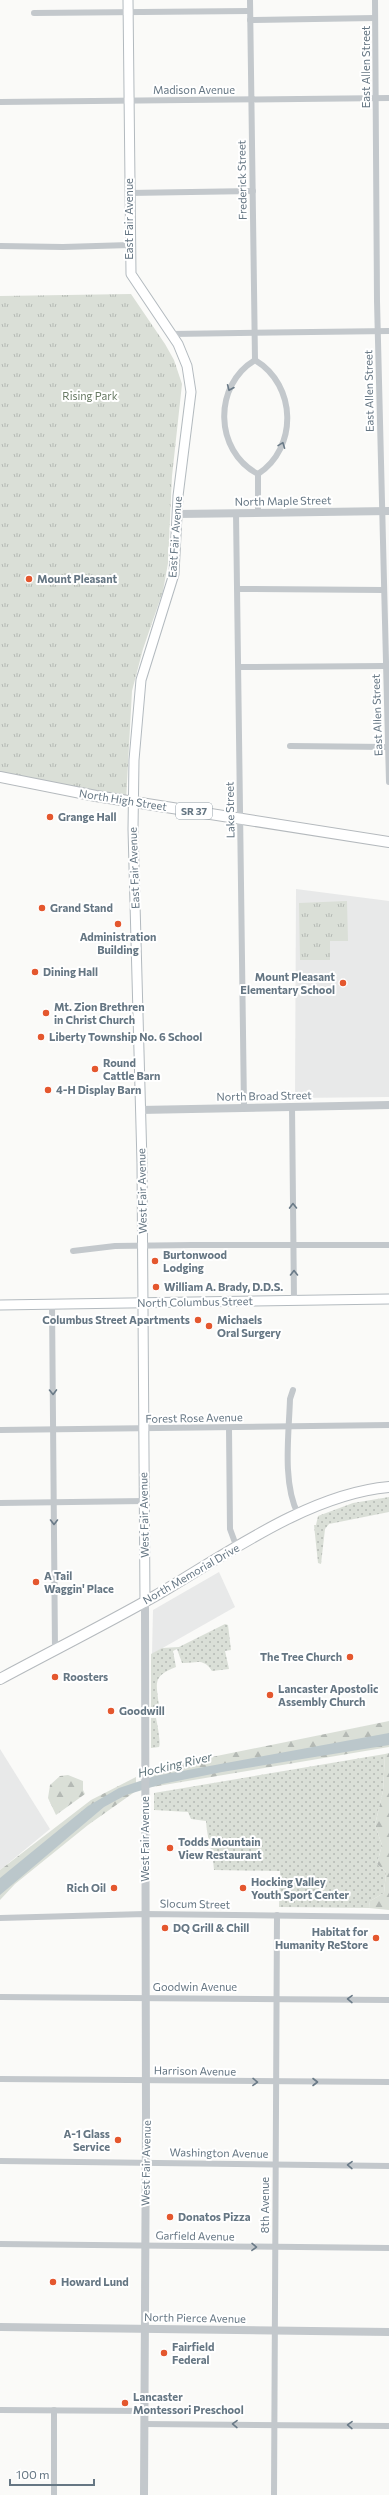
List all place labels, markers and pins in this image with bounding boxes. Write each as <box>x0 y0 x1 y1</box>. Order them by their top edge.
place label: Mount Pleasant <box>37 572 118 585</box>
marker: Mount Pleasant <box>24 574 34 584</box>
place label: Grange Hall <box>58 810 116 823</box>
marker: Grange Hall <box>45 812 55 822</box>
place label: Grand Stand <box>50 901 113 914</box>
marker: Grand Stand <box>37 903 47 913</box>
marker: Administration Building <box>113 919 123 929</box>
place label: Administration Building <box>80 930 156 956</box>
place label: Dining Hall <box>43 965 98 978</box>
marker: Dining Hall <box>30 967 40 977</box>
place label: Mount Pleasant Elementary School <box>240 970 335 996</box>
marker: Mount Pleasant Elementary School <box>338 978 348 988</box>
place label: Mt. Zion Brethren in Christ Church <box>54 1000 145 1026</box>
marker: Mt. Zion Brethren in Christ Church <box>41 1008 51 1018</box>
place label: Liberty Township No. 6 School <box>49 1030 202 1043</box>
marker: Liberty Township No. 6 School <box>36 1032 46 1042</box>
place label: Round Cattle Barn <box>103 1056 160 1082</box>
marker: Round Cattle Barn <box>90 1064 100 1074</box>
place label: 4-H Display Barn <box>56 1083 141 1096</box>
marker: 4-H Display Barn <box>43 1085 53 1095</box>
place label: Burtonwood Lodging <box>163 1248 227 1274</box>
marker: Burtonwood Lodging <box>150 1256 160 1266</box>
place label: William A. Brady, D.D.S. <box>164 1280 283 1293</box>
marker: William A. Brady, D.D.S. <box>151 1282 161 1292</box>
place label: Columbus Street Apartments <box>42 1313 190 1326</box>
place label: Michaels Oral Surgery <box>217 1313 281 1339</box>
marker: Columbus Street Apartments <box>193 1315 203 1325</box>
marker: Michaels Oral Surgery <box>204 1321 214 1331</box>
place label: A Tail Waggin' Place <box>44 1569 114 1595</box>
marker: A Tail Waggin' Place <box>31 1577 41 1587</box>
place label: The Tree Church <box>260 1650 342 1663</box>
marker: The Tree Church <box>345 1652 355 1662</box>
place label: Roosters <box>63 1670 108 1683</box>
marker: Roosters <box>50 1672 60 1682</box>
place label: Lancaster Apostolic Assembly Church <box>278 1682 378 1708</box>
marker: Lancaster Apostolic Assembly Church <box>265 1690 275 1700</box>
place label: Goodwill <box>119 1704 165 1717</box>
marker: Goodwill <box>106 1706 116 1716</box>
place label: Todds Mountain View Restaurant <box>178 1835 262 1861</box>
marker: Todds Mountain View Restaurant <box>165 1843 175 1853</box>
place label: Hocking Valley Youth Sport Center <box>251 1875 349 1901</box>
place label: Rich Oil <box>67 1881 106 1894</box>
marker: Rich Oil <box>109 1883 119 1893</box>
marker: Hocking Valley Youth Sport Center <box>238 1883 248 1893</box>
place label: DQ Grill & Chill <box>173 1921 249 1934</box>
marker: DQ Grill & Chill <box>160 1923 170 1933</box>
place label: Habitat for Humanity ReStore <box>275 1925 368 1951</box>
marker: Habitat for Humanity ReStore <box>371 1933 381 1943</box>
place label: A-1 Glass Service <box>64 2127 110 2153</box>
marker: A-1 Glass Service <box>113 2135 123 2145</box>
place label: Donatos Pizza <box>178 2210 251 2223</box>
marker: Donatos Pizza <box>165 2212 175 2222</box>
place label: Howard Lund <box>61 2275 129 2288</box>
marker: Howard Lund <box>48 2277 58 2287</box>
place label: Fairfield Federal <box>172 2340 214 2366</box>
marker: Fairfield Federal <box>159 2348 169 2358</box>
place label: Lancaster Montessori Preschool <box>133 2390 244 2416</box>
marker: Lancaster Montessori Preschool <box>120 2398 130 2408</box>

